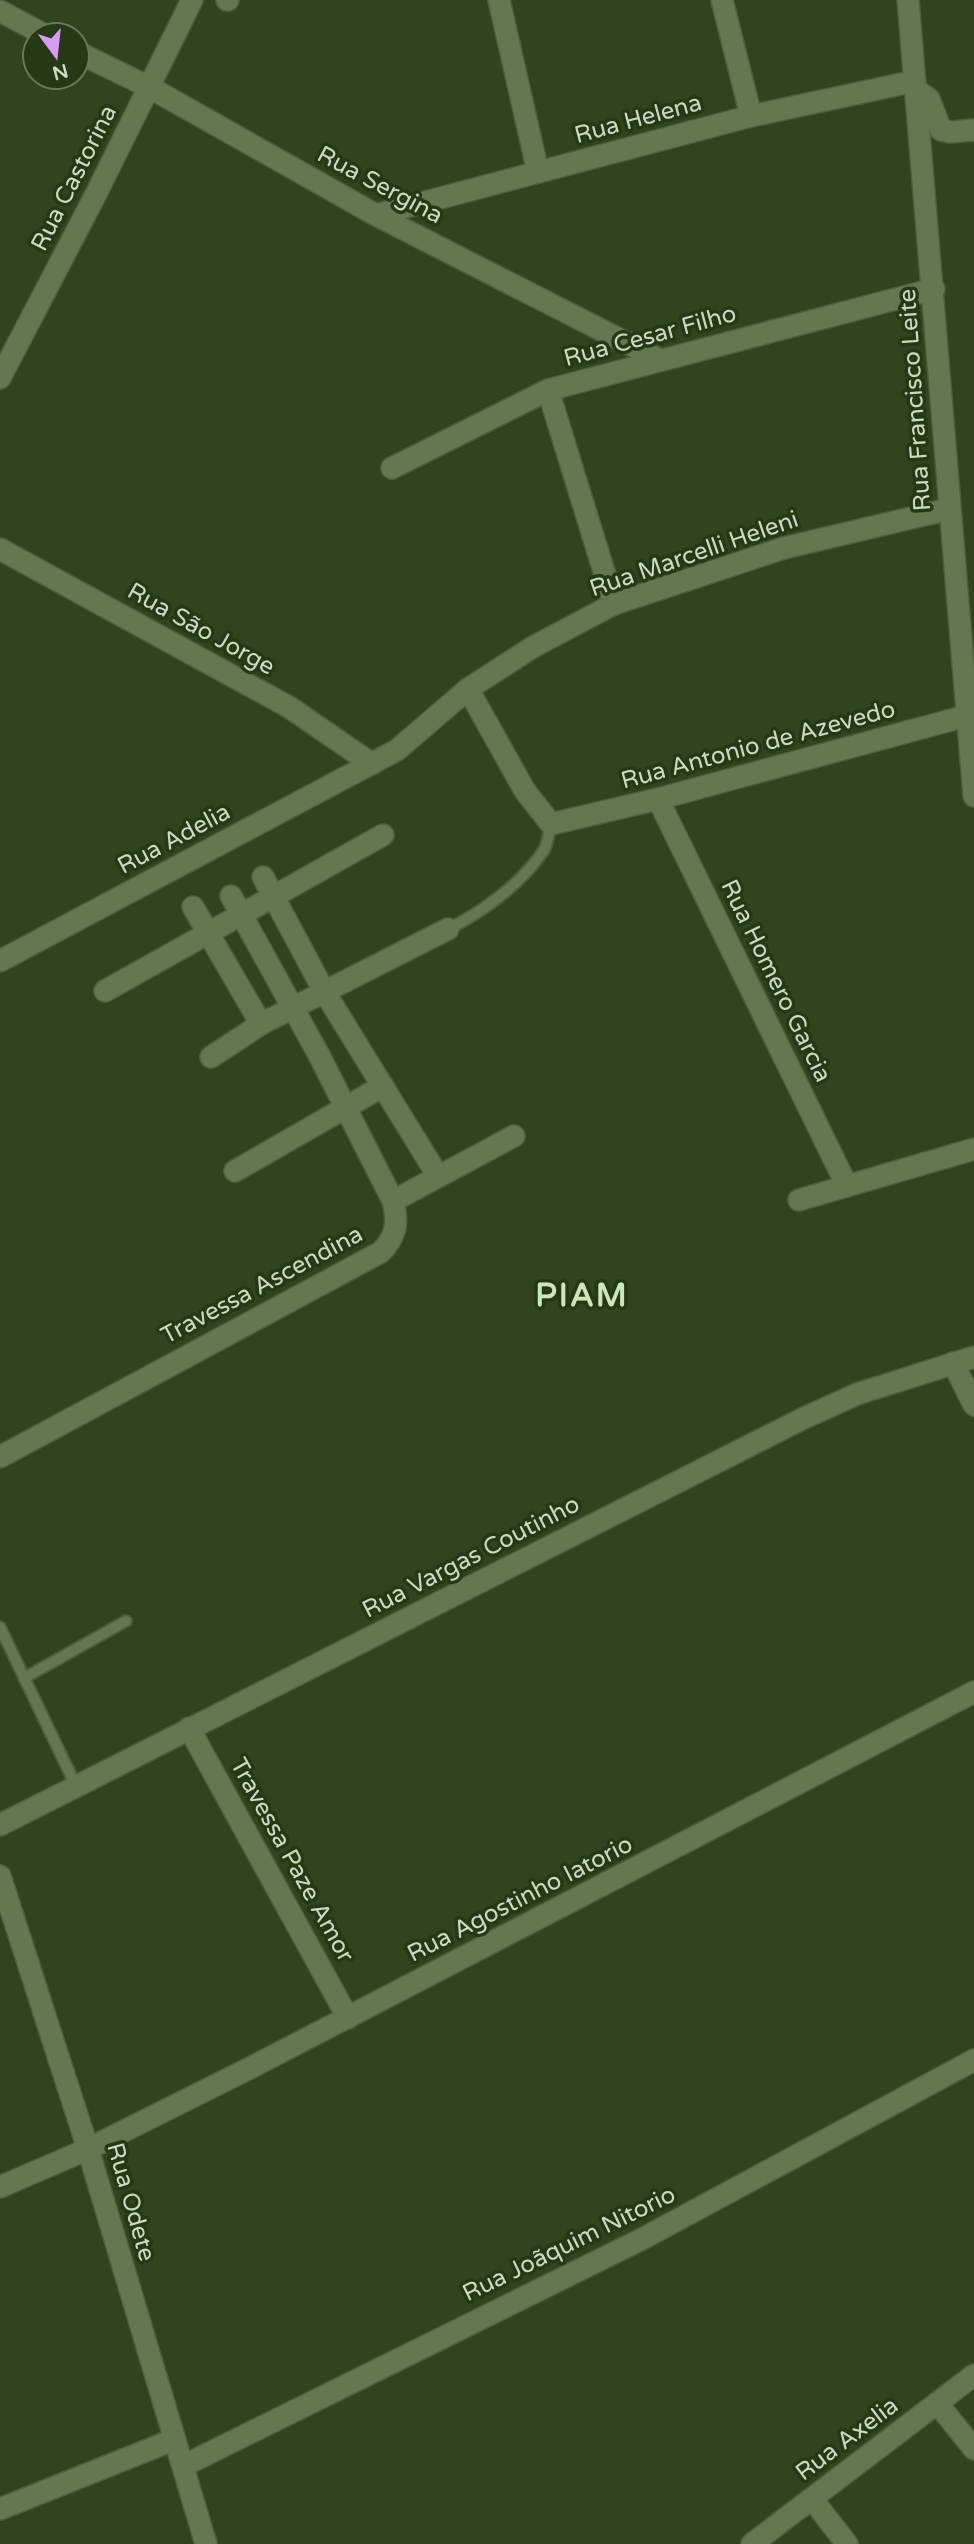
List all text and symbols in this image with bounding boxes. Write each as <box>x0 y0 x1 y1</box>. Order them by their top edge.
north arrow <box>21 21 91 91</box>
text: N <box>50 59 70 84</box>
street label: Rua Helena <box>571 88 705 150</box>
street label: Rua Castorina <box>25 100 123 256</box>
street label: Rua Sergina <box>312 140 448 230</box>
street label: Rua Francisco Leite <box>893 288 937 512</box>
street label: Rua Cesar Filho <box>561 299 739 373</box>
street label: Rua Marcelli Heleni <box>586 505 802 603</box>
street label: Rua São Jorge <box>122 577 280 681</box>
street label: Rua Antonio de Azevedo <box>618 694 898 796</box>
street label: Rua Adelia <box>113 797 235 881</box>
street label: Rua Homero Garcia <box>714 875 838 1087</box>
street label: Travessa Ascendina <box>156 1220 368 1350</box>
district label: PIAM <box>535 1277 629 1315</box>
street label: Rua Vargas Coutinho <box>358 1490 584 1624</box>
street label: Travessa Paze Amor <box>224 1753 361 1968</box>
street label: Rua Agostinho Iatorio <box>403 1830 637 1968</box>
street label: Rua Odete <box>100 2139 162 2265</box>
street label: Rua Joãquim Nitorio <box>458 2180 680 2308</box>
street label: Rua Axelia <box>790 2391 904 2487</box>

